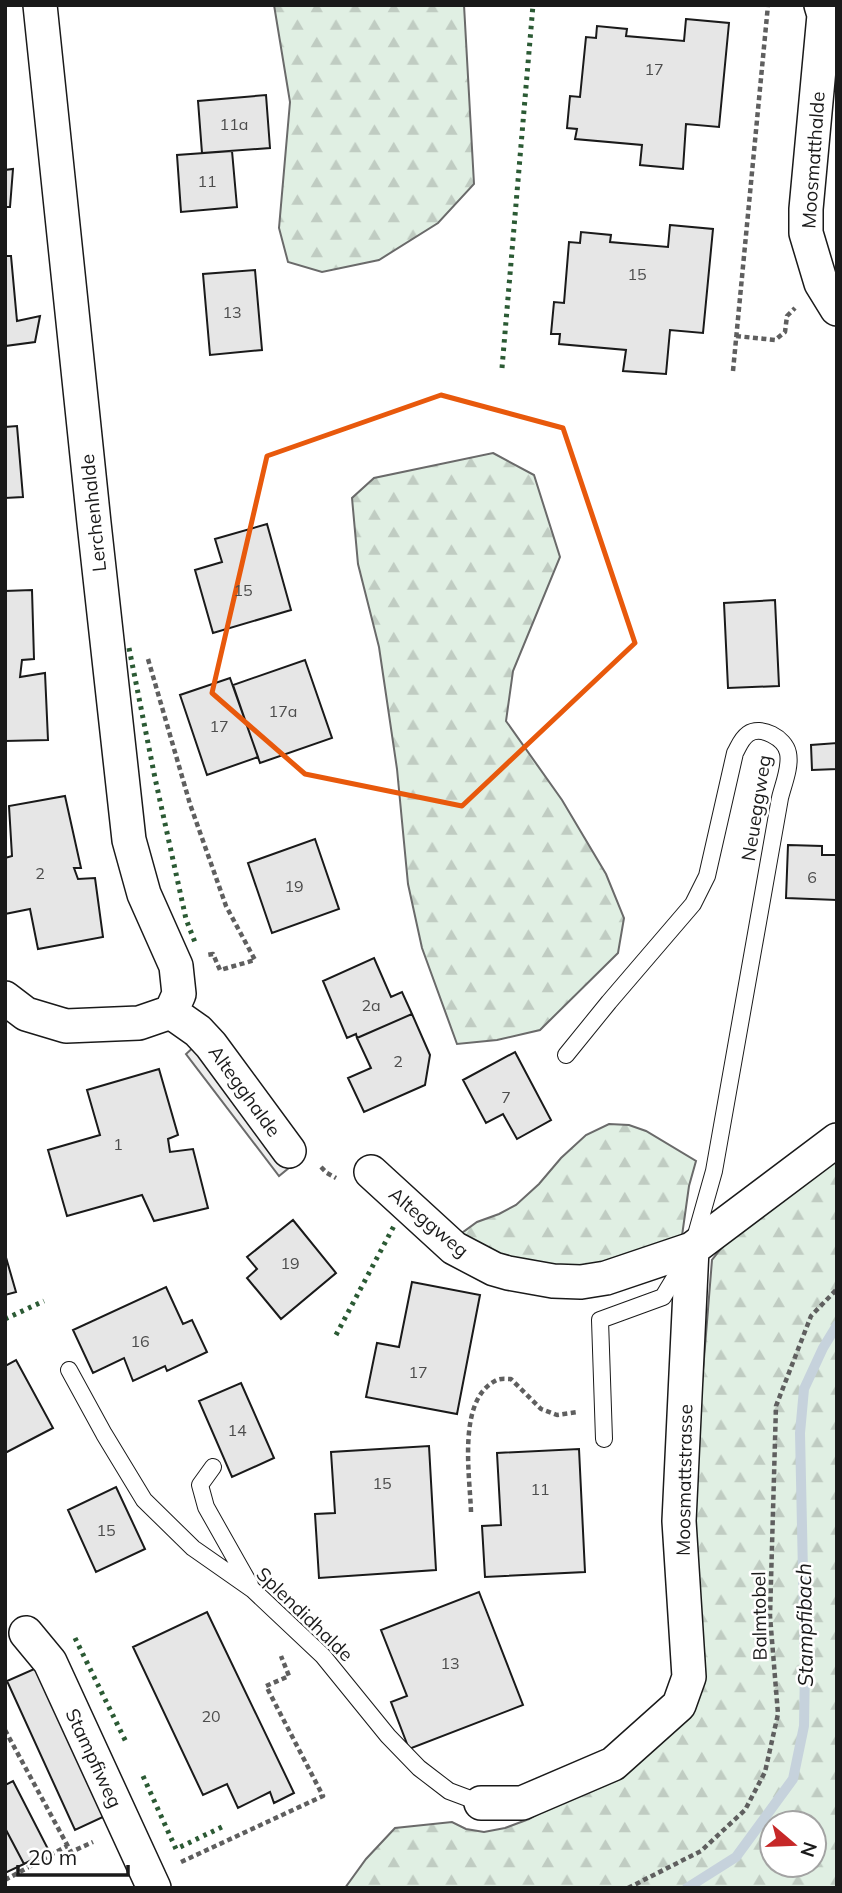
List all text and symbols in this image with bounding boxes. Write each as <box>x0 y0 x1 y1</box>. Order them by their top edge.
house number: 17 <box>644 59 664 79</box>
street label: Moosmatthalde <box>796 91 830 229</box>
house number: 11a <box>220 114 248 134</box>
house number: 11 <box>197 171 217 191</box>
house number: 15 <box>627 264 647 284</box>
house number: 13 <box>222 302 242 322</box>
street label: Lerchenhalde <box>75 453 111 573</box>
house number: 15 <box>233 580 253 600</box>
house number: 17a <box>269 701 297 721</box>
house number: 17 <box>209 716 229 736</box>
street label: Neueggweg <box>736 753 776 863</box>
house number: 2 <box>35 863 45 883</box>
house number: 6 <box>807 867 817 887</box>
house number: 19 <box>284 876 304 896</box>
house number: 2a <box>361 995 381 1015</box>
street label: Altegghalde <box>204 1041 286 1141</box>
house number: 2 <box>393 1051 403 1071</box>
house number: 7 <box>501 1087 511 1107</box>
house number: 1 <box>113 1134 123 1154</box>
street label: Alteggweg <box>384 1182 474 1262</box>
house number: 19 <box>280 1253 300 1273</box>
house number: 16 <box>130 1331 150 1351</box>
house number: 17 <box>408 1362 428 1382</box>
street label: Moosmattstrasse <box>671 1404 697 1556</box>
house number: 14 <box>227 1420 247 1440</box>
house number: 15 <box>372 1473 392 1493</box>
house number: 11 <box>530 1479 550 1499</box>
house number: 15 <box>96 1520 116 1540</box>
street label: Splendidhalde <box>252 1562 358 1666</box>
water label: Stampfibach <box>790 1563 818 1687</box>
street label: Balmtobel <box>746 1571 772 1661</box>
house number: 13 <box>440 1653 460 1673</box>
street label: Stampfiweg <box>61 1704 127 1812</box>
house number: 20 <box>201 1706 221 1726</box>
north arrow <box>758 1809 828 1879</box>
scale bar <box>18 1834 128 1878</box>
text: N <box>795 1839 823 1860</box>
text: 20 m <box>28 1844 77 1870</box>

